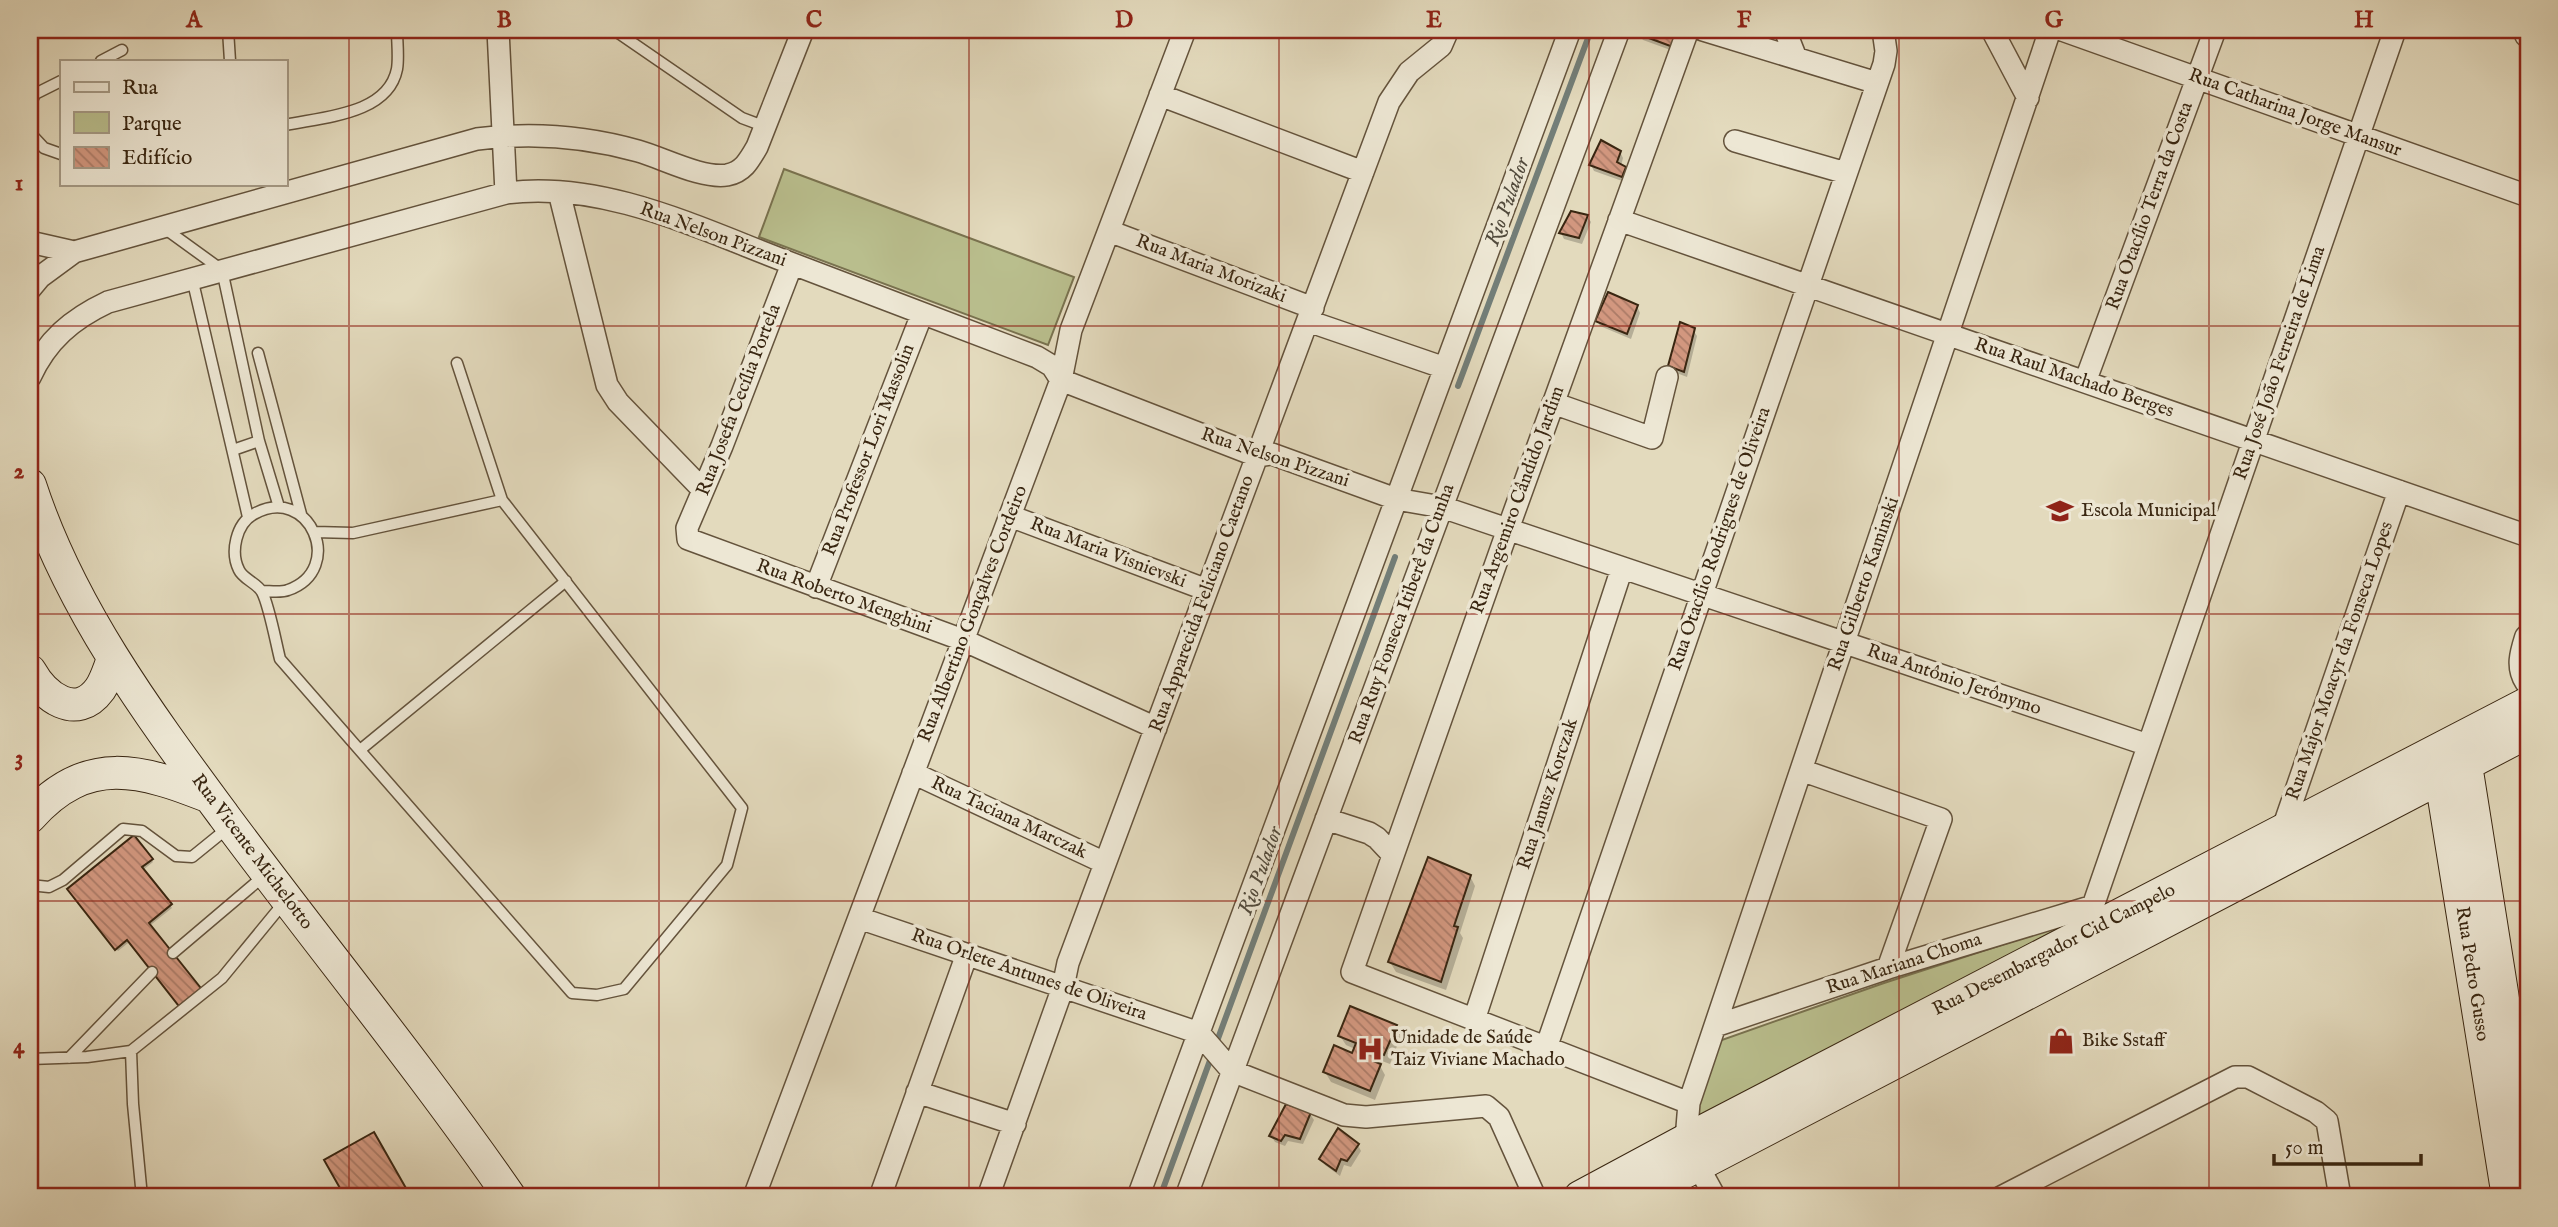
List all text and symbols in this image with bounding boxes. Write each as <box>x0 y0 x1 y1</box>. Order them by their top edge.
text: A <box>185 6 203 35</box>
text: B <box>496 6 512 35</box>
text: C <box>806 6 823 35</box>
text: D <box>1115 6 1133 35</box>
text: E <box>1426 6 1442 35</box>
text: F <box>1737 6 1752 35</box>
text: G <box>2045 6 2064 35</box>
text: H <box>2354 6 2374 35</box>
legend <box>60 60 287 186</box>
street label: Rua Catharina Jorge Mansur <box>2185 63 2405 163</box>
text: Rua <box>122 75 159 102</box>
street label: Rua Otacílio Terra da Costa <box>2101 98 2199 313</box>
text: Parque <box>122 111 182 138</box>
text: Edifício <box>122 145 192 172</box>
water label: Rio Pulador <box>1480 153 1537 250</box>
text: 1 <box>15 169 23 198</box>
street label: Rua Nelson Pizzani <box>636 197 790 273</box>
street label: Rua Maria Morizaki <box>1132 229 1290 309</box>
street label: Rua José João Ferreira de Lima <box>2229 242 2332 483</box>
street label: Rua Josefa Cecília Portela <box>691 300 787 499</box>
street label: Rua Raul Machado Berges <box>1971 333 2177 423</box>
street label: Rua Professor Lori Massolin <box>817 341 921 559</box>
street label: Rua Argemiro Cândido Jardim <box>1466 383 1571 617</box>
street label: Rua Otacílio Rodrigues de Oliveira <box>1663 403 1777 674</box>
street label: Rua Nelson Pizzani <box>1198 423 1352 493</box>
text: 2 <box>14 457 25 486</box>
street label: Rua Apparecida Feliciano Caetano <box>1144 472 1260 736</box>
street label: Rua Ruy Fonseca Itiberê da Cunha <box>1344 480 1461 747</box>
street label: Rua Albertino Gonçalves Cordeiro <box>913 482 1033 746</box>
street label: Rua Gilberto Kaminski <box>1823 494 1905 674</box>
school or university icon: Escola Municipal <box>2045 496 2075 526</box>
place label: Escola Municipal <box>2081 499 2217 523</box>
street label: Rua Maria Visnievski <box>1026 512 1190 594</box>
street label: Rua Major Moacyr da Fonseca Lopes <box>2281 518 2399 804</box>
street label: Rua Roberto Menghini <box>753 554 935 640</box>
street label: Rua Antônio Jerônymo <box>1864 639 2044 721</box>
street label: Rua Janusz Korczak <box>1512 715 1584 873</box>
text: 3 <box>15 744 23 773</box>
street label: Rua Vicente Michelotto <box>186 769 318 935</box>
street label: Rua Taciana Marczak <box>927 771 1092 865</box>
water label: Rio Pulador <box>1233 822 1290 919</box>
street label: Rua Desembargador Cid Campelo <box>1928 878 2180 1022</box>
street label: Rua Pedro Gusso <box>2450 905 2494 1043</box>
street label: Rua Orlete Antunes de Oliveira <box>908 923 1151 1027</box>
street label: Rua Mariana Choma <box>1823 927 1986 1000</box>
place label: Unidade de Saúde Taiz Viviane Machado <box>1391 1026 1565 1072</box>
shop icon: Bike Sstaff <box>2046 1026 2076 1056</box>
place label: Bike Sstaff <box>2082 1029 2168 1053</box>
text: 4 <box>13 1032 25 1061</box>
hospital icon: Unidade de Saúde Taiz Viviane Machado <box>1355 1034 1385 1064</box>
scale bar <box>2274 1122 2422 1166</box>
text: 50 m <box>2285 1135 2324 1162</box>

